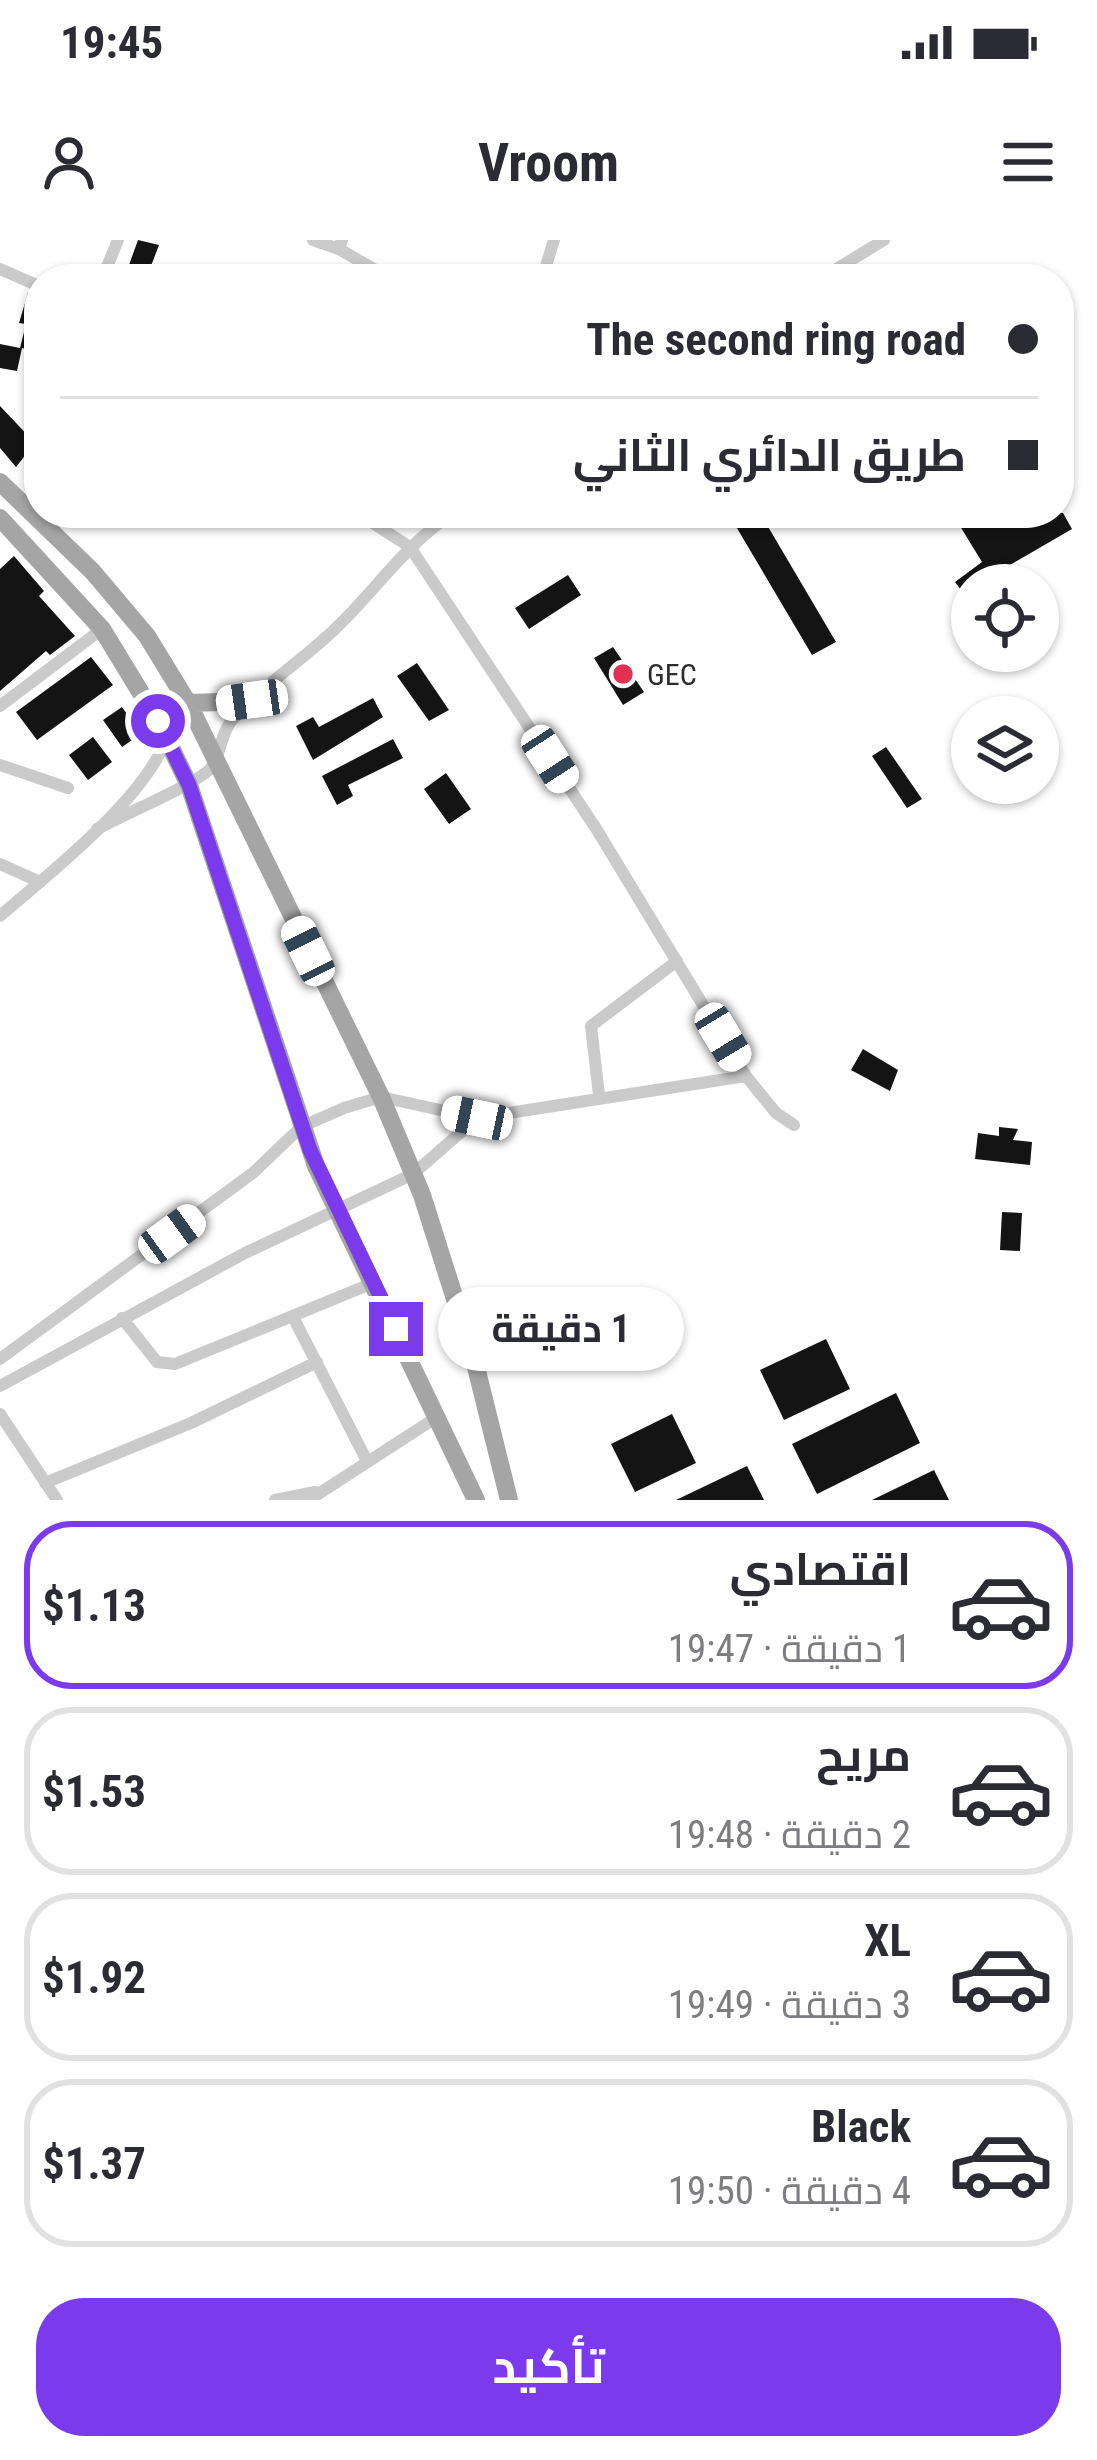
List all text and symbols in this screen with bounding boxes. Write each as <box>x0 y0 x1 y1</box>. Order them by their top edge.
text: 19:45 <box>60 16 163 69</box>
icon: person <box>36 129 102 195</box>
icon: menu <box>995 129 1061 195</box>
text: Vroom <box>478 131 619 194</box>
text: The second ring road <box>586 313 966 366</box>
text: طريق الدائري الثاني <box>573 429 966 482</box>
map controls <box>951 564 1059 804</box>
button: locate <box>951 564 1059 672</box>
place label: GEC <box>647 657 697 692</box>
marker: GEC <box>610 661 636 687</box>
car <box>214 677 290 723</box>
route start <box>131 694 185 748</box>
button: layers <box>951 696 1059 804</box>
car <box>515 719 585 799</box>
car <box>276 911 340 991</box>
car <box>689 997 757 1077</box>
car <box>438 1093 516 1143</box>
car <box>132 1198 212 1270</box>
callout: 1 دقيقة <box>438 1287 684 1371</box>
route end <box>369 1302 423 1356</box>
text: 1 دقيقة <box>492 1306 630 1352</box>
text: اقتصادي <box>730 1543 911 1596</box>
icon: car <box>947 1551 1055 1659</box>
text: $1.13 <box>42 1579 146 1632</box>
text: 1 دقيقة · 19:47 <box>668 1626 911 1672</box>
text: مريح <box>816 1729 911 1782</box>
icon: car <box>947 1737 1055 1845</box>
text: $1.53 <box>42 1765 146 1818</box>
text: 2 دقيقة · 19:48 <box>668 1812 911 1858</box>
text: XL <box>864 1914 911 1967</box>
icon: car <box>947 1923 1055 2031</box>
text: $1.92 <box>42 1951 146 2004</box>
text: 3 دقيقة · 19:49 <box>668 1982 911 2028</box>
text: Black <box>811 2100 911 2153</box>
icon: car <box>947 2109 1055 2217</box>
text: $1.37 <box>42 2137 146 2190</box>
text: 4 دقيقة · 19:50 <box>668 2168 911 2214</box>
button: تأكيد <box>36 2298 1061 2436</box>

